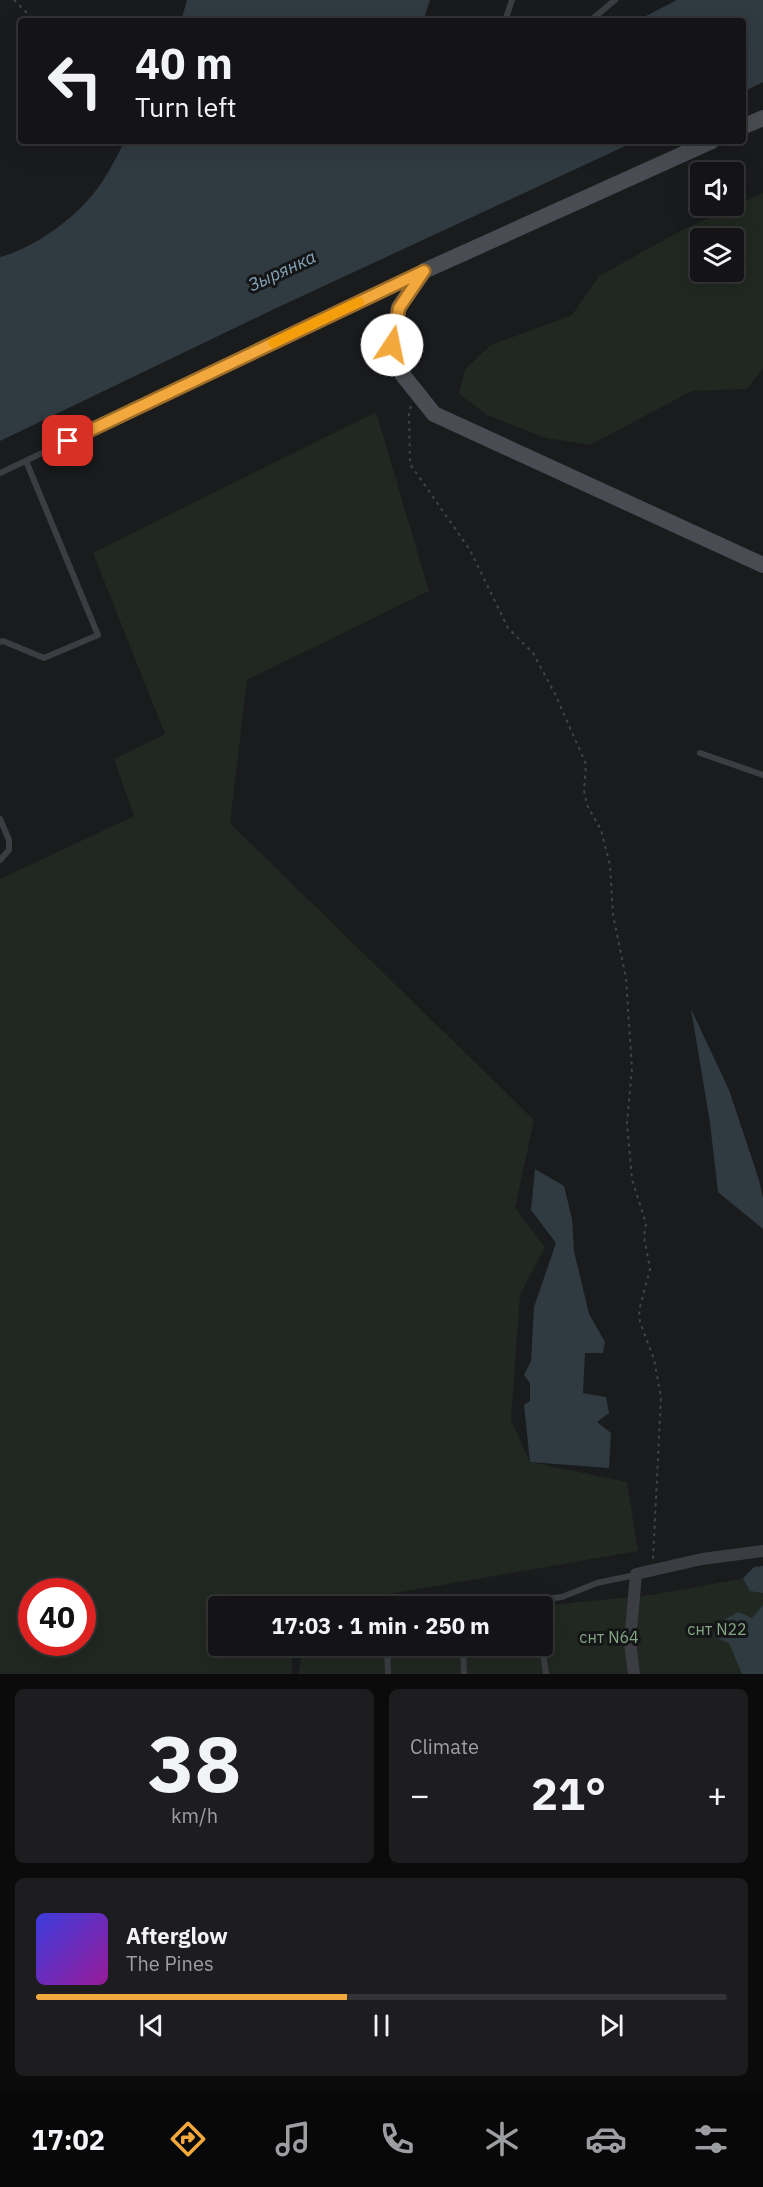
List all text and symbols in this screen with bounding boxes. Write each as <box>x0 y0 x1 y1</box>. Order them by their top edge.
text: 40 m <box>135 36 233 91</box>
icon: left <box>36 42 114 120</box>
text: Turn left <box>135 89 236 124</box>
map controls <box>690 162 744 282</box>
button: sound <box>690 162 744 216</box>
button: layers <box>690 228 744 282</box>
water label: Зырянка <box>244 245 319 296</box>
position arrow <box>360 313 424 377</box>
pin <box>42 415 93 466</box>
icon: arrive <box>51 424 84 457</box>
speed limit sign: 40 <box>18 1578 96 1656</box>
text: 17:03 · 1 min · 250 m <box>271 1611 490 1640</box>
park label: снт N22 <box>687 1619 747 1639</box>
park label: снт N64 <box>579 1627 639 1647</box>
text: 38 <box>148 1712 241 1813</box>
text: Climate <box>410 1733 479 1760</box>
text: 21° <box>531 1764 606 1822</box>
text: − <box>410 1773 430 1816</box>
text: + <box>707 1773 727 1816</box>
text: km/h <box>171 1802 218 1829</box>
text: Afterglow <box>126 1921 228 1950</box>
text: The Pines <box>126 1950 214 1977</box>
icon: previous <box>135 2009 168 2042</box>
icon: pause <box>365 2009 398 2042</box>
icon: next <box>595 2009 628 2042</box>
icon: directions <box>167 2118 209 2160</box>
icon: music <box>272 2118 314 2160</box>
icon: phone <box>376 2118 418 2160</box>
icon: climate <box>481 2118 523 2160</box>
icon: car <box>585 2118 627 2160</box>
icon: filters <box>690 2118 732 2160</box>
text: 17:02 <box>31 2122 105 2157</box>

